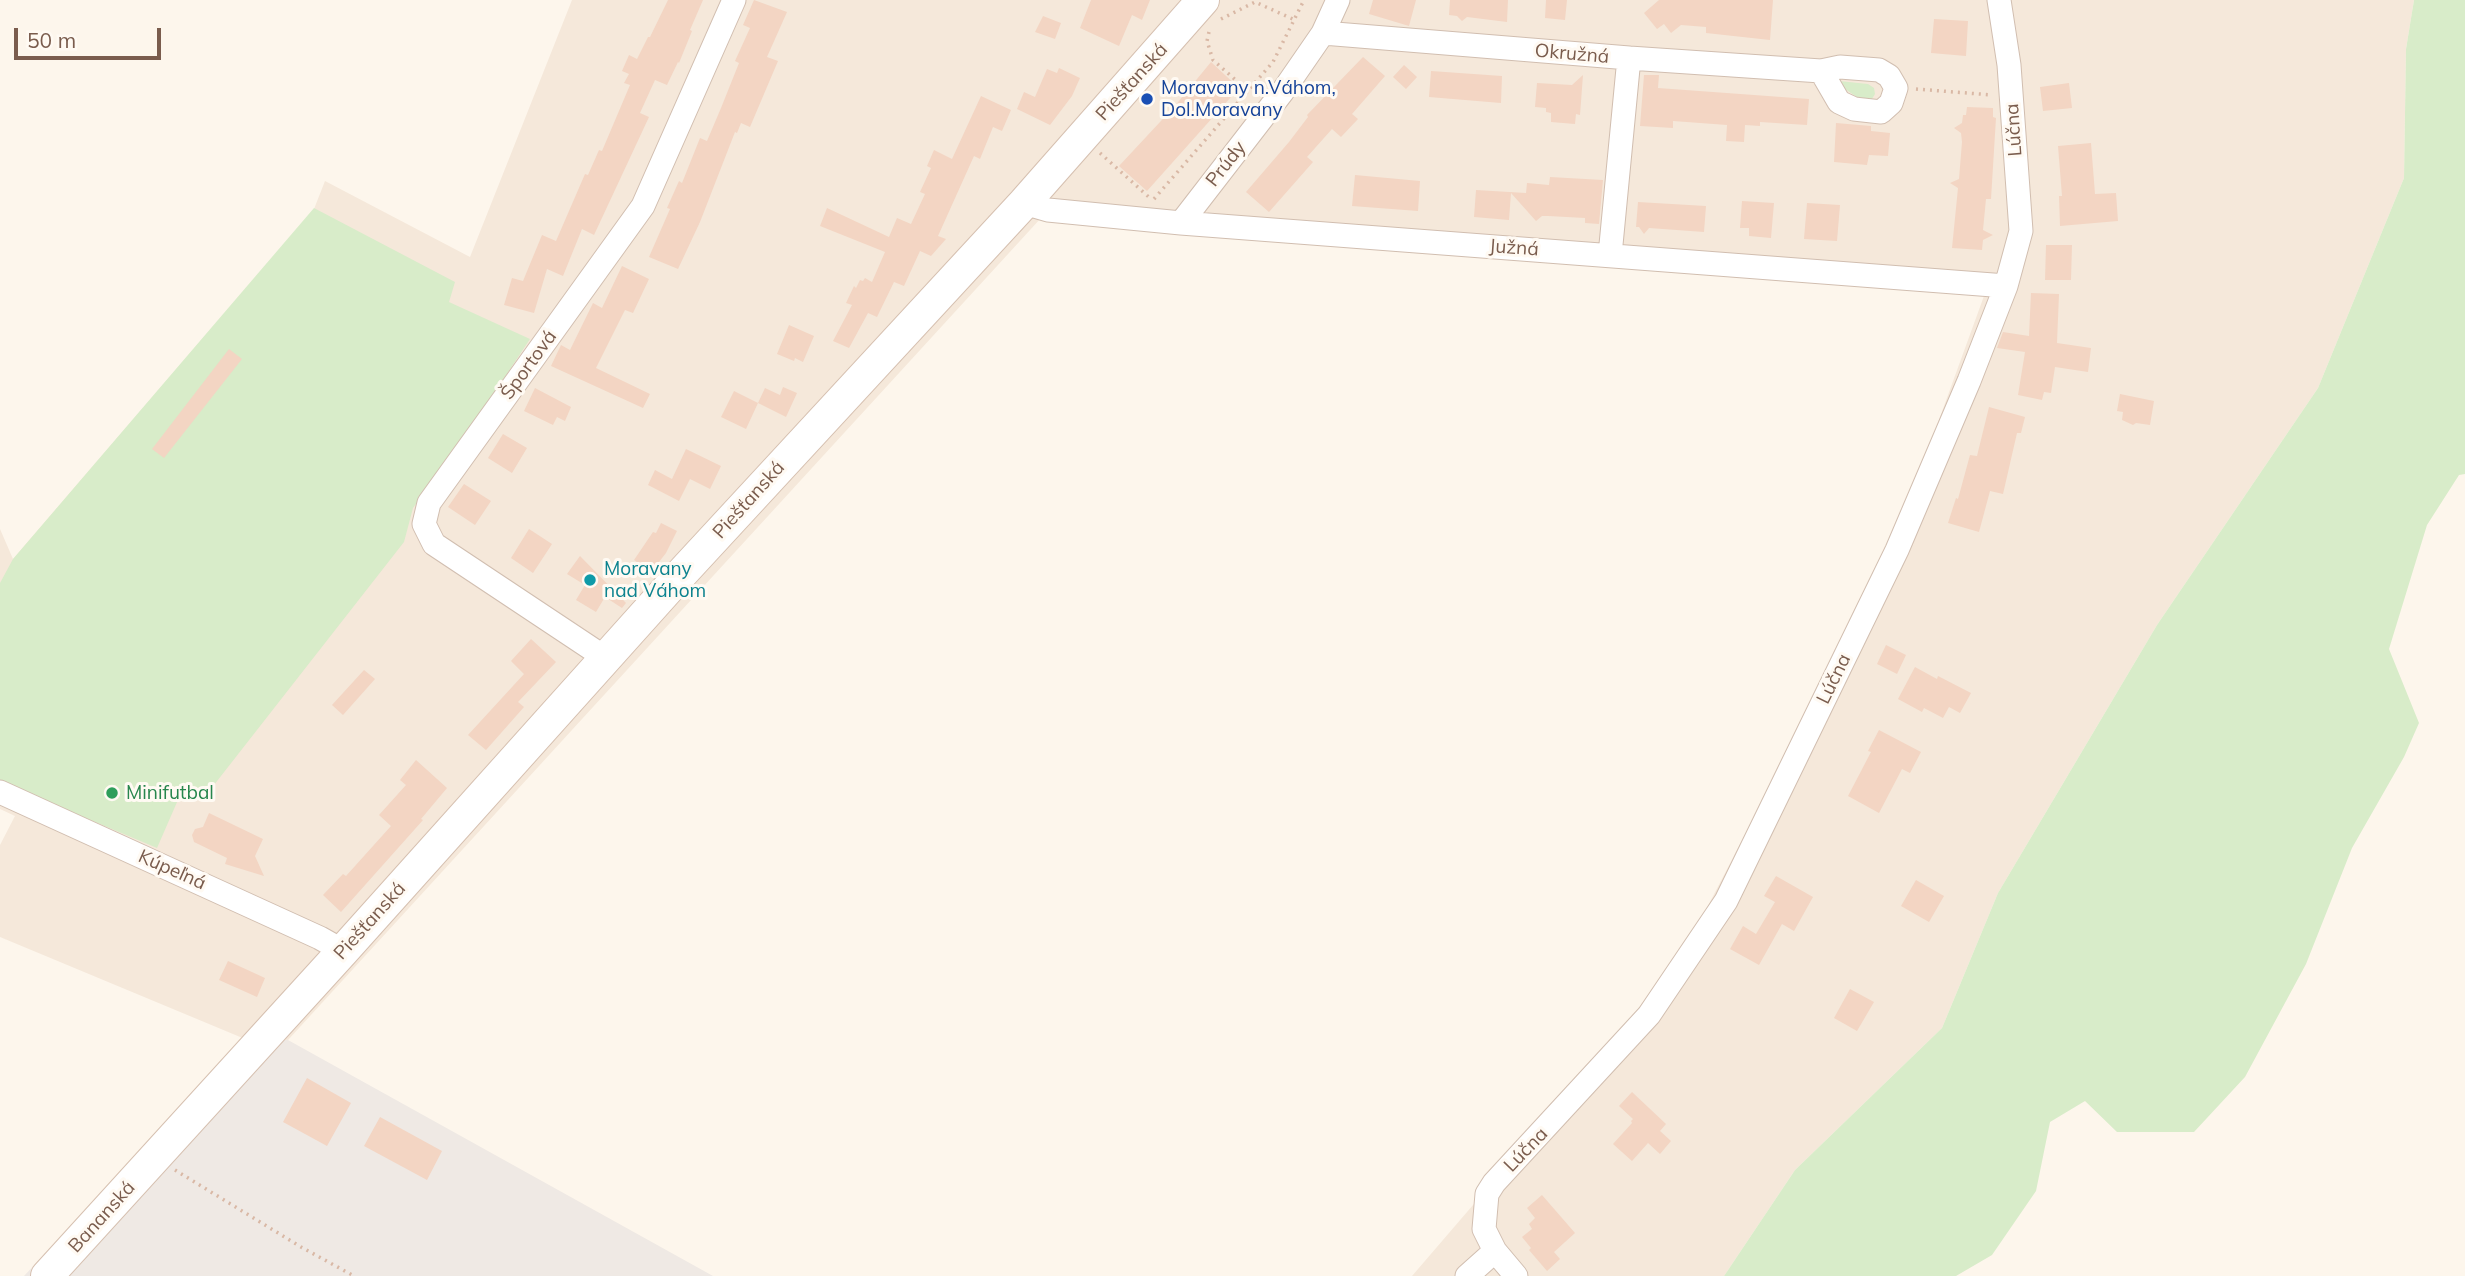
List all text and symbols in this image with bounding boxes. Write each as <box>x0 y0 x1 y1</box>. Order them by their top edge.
scale bar <box>18 14 164 58</box>
text: 50 m <box>27 27 76 53</box>
street label: Piešťanská <box>1091 39 1173 125</box>
street label: Okružná <box>1534 39 1610 69</box>
place label: Moravany n.Váhom, Dol.Moravany <box>1161 77 1336 121</box>
marker: Moravany n.Váhom, Dol.Moravany <box>1139 91 1155 107</box>
street label: Lúčna <box>2001 103 2027 157</box>
street label: Prúdy <box>1201 137 1251 191</box>
street label: Južná <box>1488 235 1540 261</box>
street label: Športová <box>496 326 562 404</box>
street label: Piešťanská <box>708 457 790 543</box>
place label: Moravany nad Váhom <box>604 558 706 602</box>
marker: Moravany nad Váhom <box>582 572 598 588</box>
street label: Lúčna <box>1812 650 1856 708</box>
place label: Minifutbal <box>126 782 214 804</box>
marker: Minifutbal <box>104 785 120 801</box>
street label: Kúpeľná <box>135 845 209 895</box>
street label: Piešťanská <box>329 878 411 964</box>
street label: Lúčna <box>1499 1123 1553 1177</box>
street label: Bananská <box>64 1176 140 1258</box>

